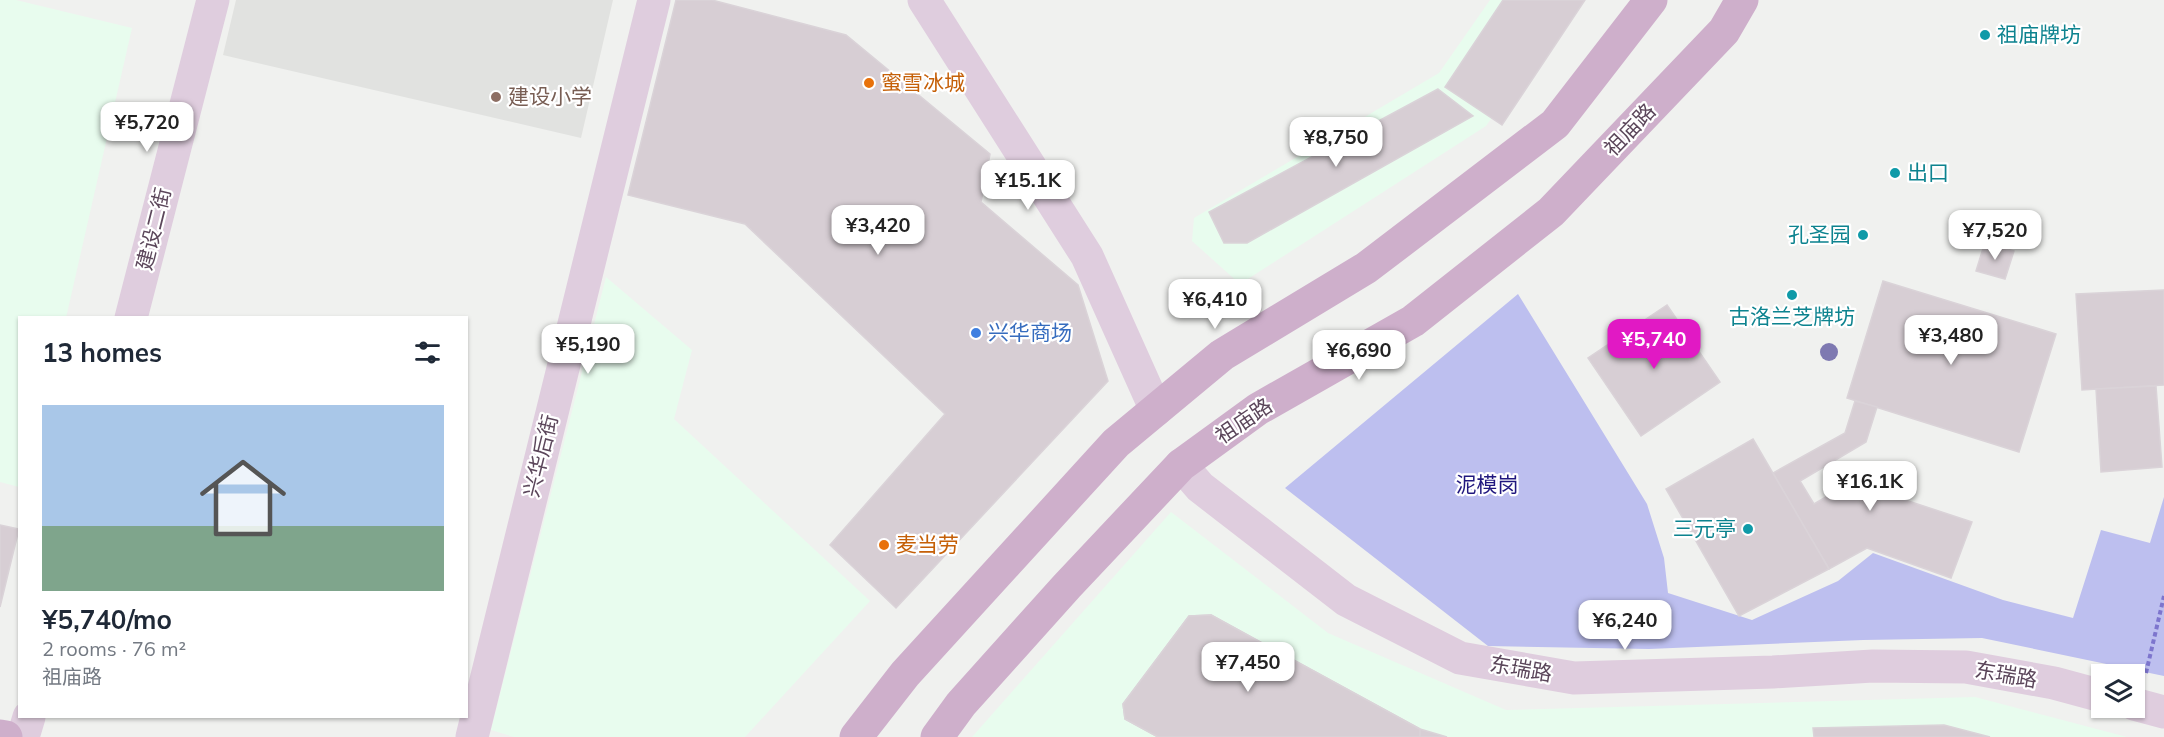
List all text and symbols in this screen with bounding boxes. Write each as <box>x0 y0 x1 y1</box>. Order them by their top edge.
place label: 祖庙牌坊 <box>1997 21 2081 47</box>
marker: 祖庙牌坊 <box>1978 28 1992 42</box>
place label: 蜜雪冰城 <box>881 69 965 95</box>
marker: 蜜雪冰城 <box>862 76 876 90</box>
place label: 建设小学 <box>508 83 592 109</box>
marker: 建设小学 <box>489 90 503 104</box>
street label: 祖庙路 <box>1598 98 1661 161</box>
pin: ¥5,720 <box>98 102 196 153</box>
text: ¥5,720 <box>115 109 179 134</box>
pin: ¥8,750 <box>1287 117 1385 168</box>
text: ¥8,750 <box>1304 124 1368 149</box>
place label: 出口 <box>1907 159 1949 185</box>
pin: ¥15.1K <box>979 160 1077 211</box>
marker: 出口 <box>1888 166 1902 180</box>
text: ¥15.1K <box>995 167 1061 192</box>
street label: 建设二街 <box>130 185 176 273</box>
pin: ¥3,420 <box>829 205 927 256</box>
pin: ¥7,520 <box>1946 210 2044 261</box>
text: ¥3,420 <box>846 212 910 237</box>
text: ¥7,520 <box>1963 217 2027 242</box>
place label: 孔圣园 <box>1788 221 1851 247</box>
marker: 孔圣园 <box>1856 228 1870 242</box>
pin: ¥6,410 <box>1166 279 1264 330</box>
text: ¥6,410 <box>1183 286 1247 311</box>
marker: 古洛兰芝牌坊 <box>1785 288 1799 302</box>
place label: 古洛兰芝牌坊 <box>1729 303 1855 329</box>
pin: ¥3,480 <box>1902 315 2000 366</box>
place label: 兴华商场 <box>988 319 1072 345</box>
pin: ¥5,740 <box>1605 319 1703 370</box>
text: ¥3,480 <box>1919 322 1983 347</box>
pin: ¥5,190 <box>539 324 637 375</box>
marker: 兴华商场 <box>969 326 983 340</box>
text: ¥5,740 <box>1622 326 1686 351</box>
pin: ¥6,690 <box>1310 330 1408 381</box>
text: ¥5,190 <box>556 331 620 356</box>
text: 13 homes <box>42 336 162 369</box>
icon: filters <box>411 336 444 369</box>
text: ¥6,690 <box>1327 337 1391 362</box>
street label: 祖庙路 <box>1210 392 1277 449</box>
street label: 兴华后街 <box>517 412 563 500</box>
icon: home <box>189 444 297 552</box>
pin: ¥16.1K <box>1821 461 1919 512</box>
text: ¥16.1K <box>1837 468 1903 493</box>
park label: 泥模岗 <box>1456 471 1519 497</box>
place label: 三元亭 <box>1673 515 1736 541</box>
marker: 三元亭 <box>1741 522 1755 536</box>
place label: 麦当劳 <box>896 531 959 557</box>
marker: 麦当劳 <box>877 538 891 552</box>
pin: ¥6,240 <box>1576 600 1674 651</box>
text: ¥5,740/mo <box>42 603 172 636</box>
text: ¥6,240 <box>1593 607 1657 632</box>
text: 2 rooms · 76 m² <box>42 636 186 661</box>
pin: ¥7,450 <box>1199 642 1297 693</box>
text: ¥7,450 <box>1216 649 1280 674</box>
street label: 东瑞路 <box>1488 650 1554 686</box>
street label: 东瑞路 <box>1973 656 2039 692</box>
text: 祖庙路 <box>42 664 102 689</box>
map controls <box>2091 664 2145 718</box>
button: layers <box>2091 664 2145 718</box>

